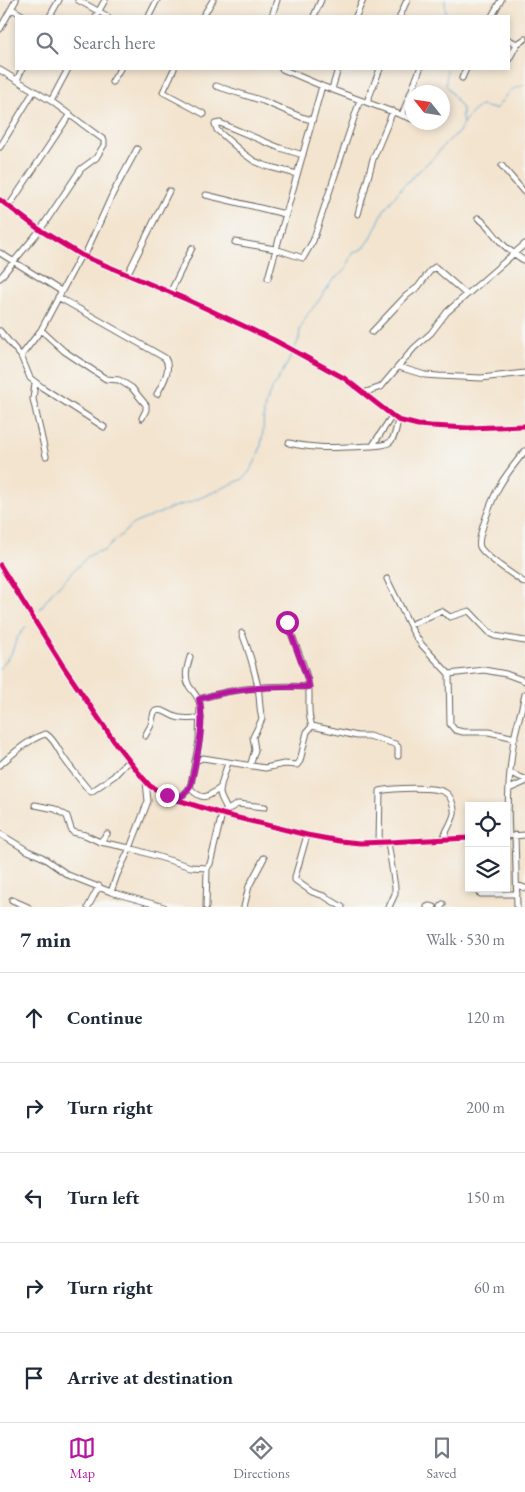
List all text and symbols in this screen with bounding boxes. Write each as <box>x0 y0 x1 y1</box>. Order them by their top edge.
search box <box>15 15 510 70</box>
icon: search <box>33 29 61 57</box>
text: Search here <box>73 30 155 55</box>
north arrow <box>405 85 450 130</box>
route start <box>276 611 299 634</box>
route end <box>156 784 179 807</box>
map controls <box>465 802 510 892</box>
button: locate <box>465 802 510 847</box>
button: layers <box>465 847 510 892</box>
text: 7 min <box>20 926 71 953</box>
text: Walk · 530 m <box>426 929 505 950</box>
icon: ahead <box>20 1004 48 1032</box>
text: Continue <box>67 1005 142 1030</box>
text: 120 m <box>466 1007 505 1028</box>
icon: right <box>20 1094 48 1122</box>
text: Turn right <box>67 1095 153 1120</box>
text: 200 m <box>466 1097 505 1118</box>
icon: left <box>20 1184 48 1212</box>
text: Turn left <box>67 1185 139 1210</box>
text: 150 m <box>466 1187 505 1208</box>
icon: right <box>20 1274 48 1302</box>
text: Turn right <box>67 1275 153 1300</box>
text: 60 m <box>474 1277 505 1298</box>
icon: arrive <box>20 1364 48 1392</box>
text: Arrive at destination <box>67 1365 233 1390</box>
tab: Map <box>68 1434 96 1482</box>
tab: Directions <box>233 1434 290 1482</box>
tab: Saved <box>427 1434 457 1482</box>

